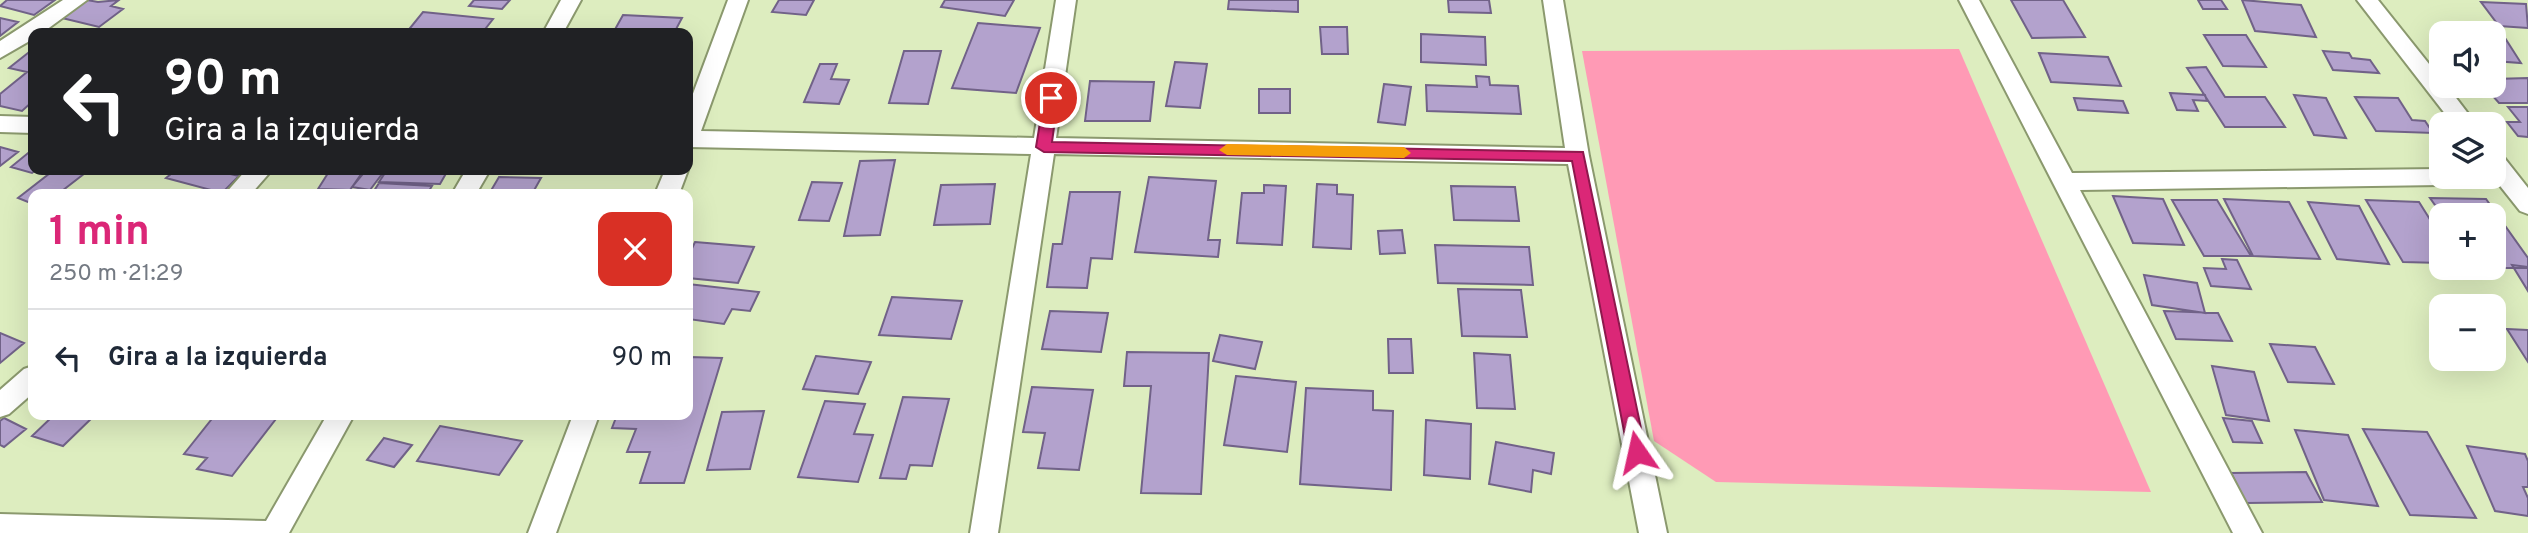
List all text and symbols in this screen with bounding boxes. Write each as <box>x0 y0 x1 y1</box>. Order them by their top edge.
map controls <box>2429 21 2506 371</box>
button: sound <box>2429 21 2506 98</box>
text: 90 m <box>164 51 282 113</box>
icon: left <box>49 56 140 147</box>
pin <box>1021 68 1081 128</box>
icon: arrive <box>1032 79 1070 117</box>
text: Gira a la izquierda <box>164 112 420 152</box>
button: layers <box>2429 112 2506 189</box>
button: + <box>2429 203 2506 280</box>
text: 1 min <box>49 207 150 260</box>
button: close <box>598 212 672 286</box>
text: 250 m · 21:29 <box>49 260 183 289</box>
button: − <box>2429 294 2506 371</box>
icon: left <box>49 339 87 377</box>
text: Gira a la izquierda <box>108 342 327 375</box>
text: 90 m <box>612 342 672 375</box>
position arrow <box>1600 415 1674 489</box>

